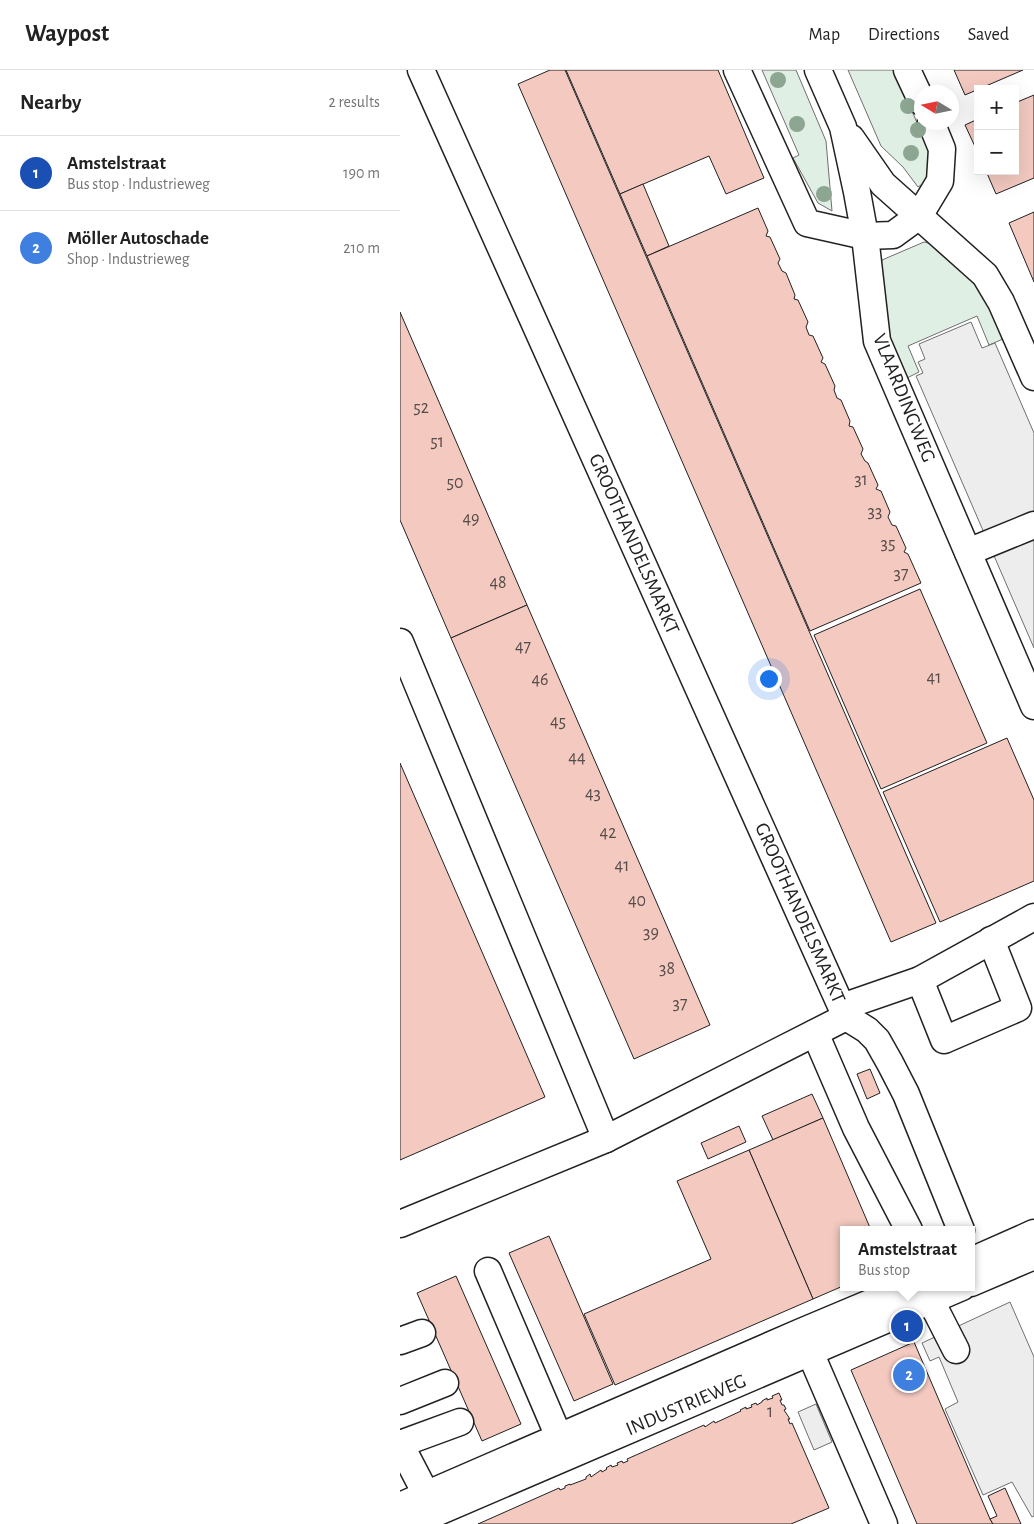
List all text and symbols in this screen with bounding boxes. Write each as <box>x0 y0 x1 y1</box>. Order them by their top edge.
text: Waypost <box>25 22 109 46</box>
text: Map <box>809 26 840 44</box>
text: Directions <box>868 26 940 44</box>
text: Saved <box>968 26 1009 44</box>
north arrow <box>914 85 959 130</box>
map controls <box>974 85 1019 175</box>
button: + <box>974 85 1019 130</box>
text: Nearby <box>20 92 81 113</box>
text: 2 results <box>328 94 380 110</box>
button: − <box>974 130 1019 175</box>
text: Amstelstraat <box>67 154 166 173</box>
text: 1 <box>33 165 39 181</box>
text: 190 m <box>343 165 380 181</box>
text: Bus stop · Industrieweg <box>67 176 210 192</box>
text: Möller Autoschade <box>67 229 209 248</box>
text: 2 <box>32 240 40 256</box>
text: 210 m <box>343 240 380 256</box>
text: Shop · Industrieweg <box>67 251 190 267</box>
street label: VLAARDINGWEG <box>869 331 939 465</box>
house number: 52 <box>413 399 429 417</box>
house number: 51 <box>430 433 444 451</box>
street label: GROOTHANDELSMARKT <box>585 451 683 638</box>
house number: 31 <box>854 471 868 489</box>
house number: 50 <box>446 474 464 492</box>
house number: 33 <box>868 503 882 521</box>
house number: 49 <box>462 510 480 528</box>
house number: 35 <box>881 535 895 553</box>
house number: 37 <box>894 565 908 583</box>
house number: 48 <box>489 574 507 592</box>
house number: 47 <box>515 638 531 656</box>
your location <box>756 666 782 692</box>
house number: 41 <box>927 669 941 687</box>
house number: 46 <box>531 671 549 689</box>
house number: 45 <box>550 713 566 731</box>
house number: 44 <box>568 749 586 767</box>
house number: 43 <box>585 785 601 803</box>
street label: GROOTHANDELSMARKT <box>751 820 849 1007</box>
house number: 42 <box>600 824 616 842</box>
house number: 41 <box>615 857 629 875</box>
house number: 40 <box>628 892 646 910</box>
house number: 39 <box>643 924 659 942</box>
house number: 38 <box>659 960 675 978</box>
house number: 37 <box>673 995 687 1013</box>
popup <box>840 1226 975 1291</box>
text: Amstelstraat <box>858 1240 957 1259</box>
text: Bus stop <box>858 1262 910 1278</box>
pin: 1 <box>891 1307 923 1345</box>
pin: 2 <box>893 1356 925 1394</box>
street label: INDUSTRIEWEG <box>623 1371 749 1439</box>
house number: 1 <box>767 1403 773 1421</box>

